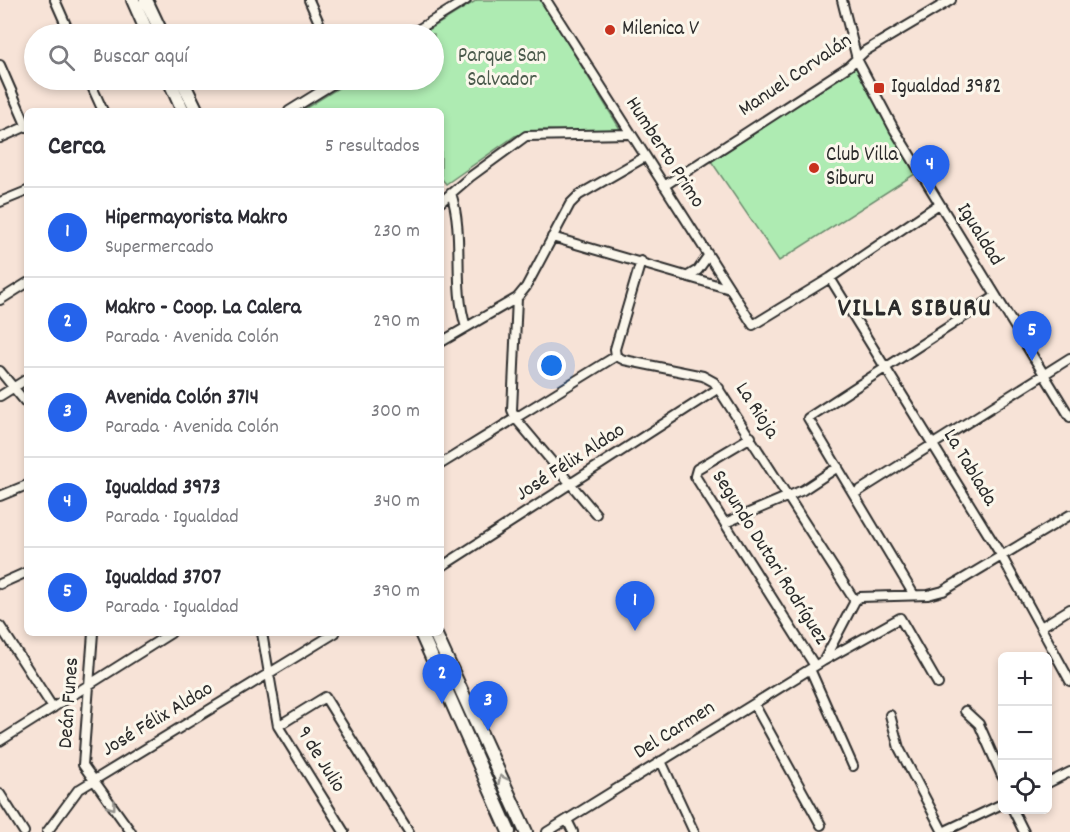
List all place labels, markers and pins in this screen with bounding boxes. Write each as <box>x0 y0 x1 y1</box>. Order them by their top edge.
place label: Milenica V <box>622 15 699 45</box>
marker: Milenica V <box>603 23 617 37</box>
place label: Igualdad 3982 <box>891 73 1002 103</box>
marker: Igualdad 3982 <box>872 81 886 95</box>
place label: Club Villa Siburu <box>826 141 899 195</box>
pin: 4 <box>910 146 950 195</box>
marker: Club Villa Siburu <box>807 161 821 175</box>
pin: 5 <box>1012 312 1052 361</box>
pin: 1 <box>616 582 654 631</box>
pin: 2 <box>422 654 462 704</box>
pin: 3 <box>468 682 508 731</box>

